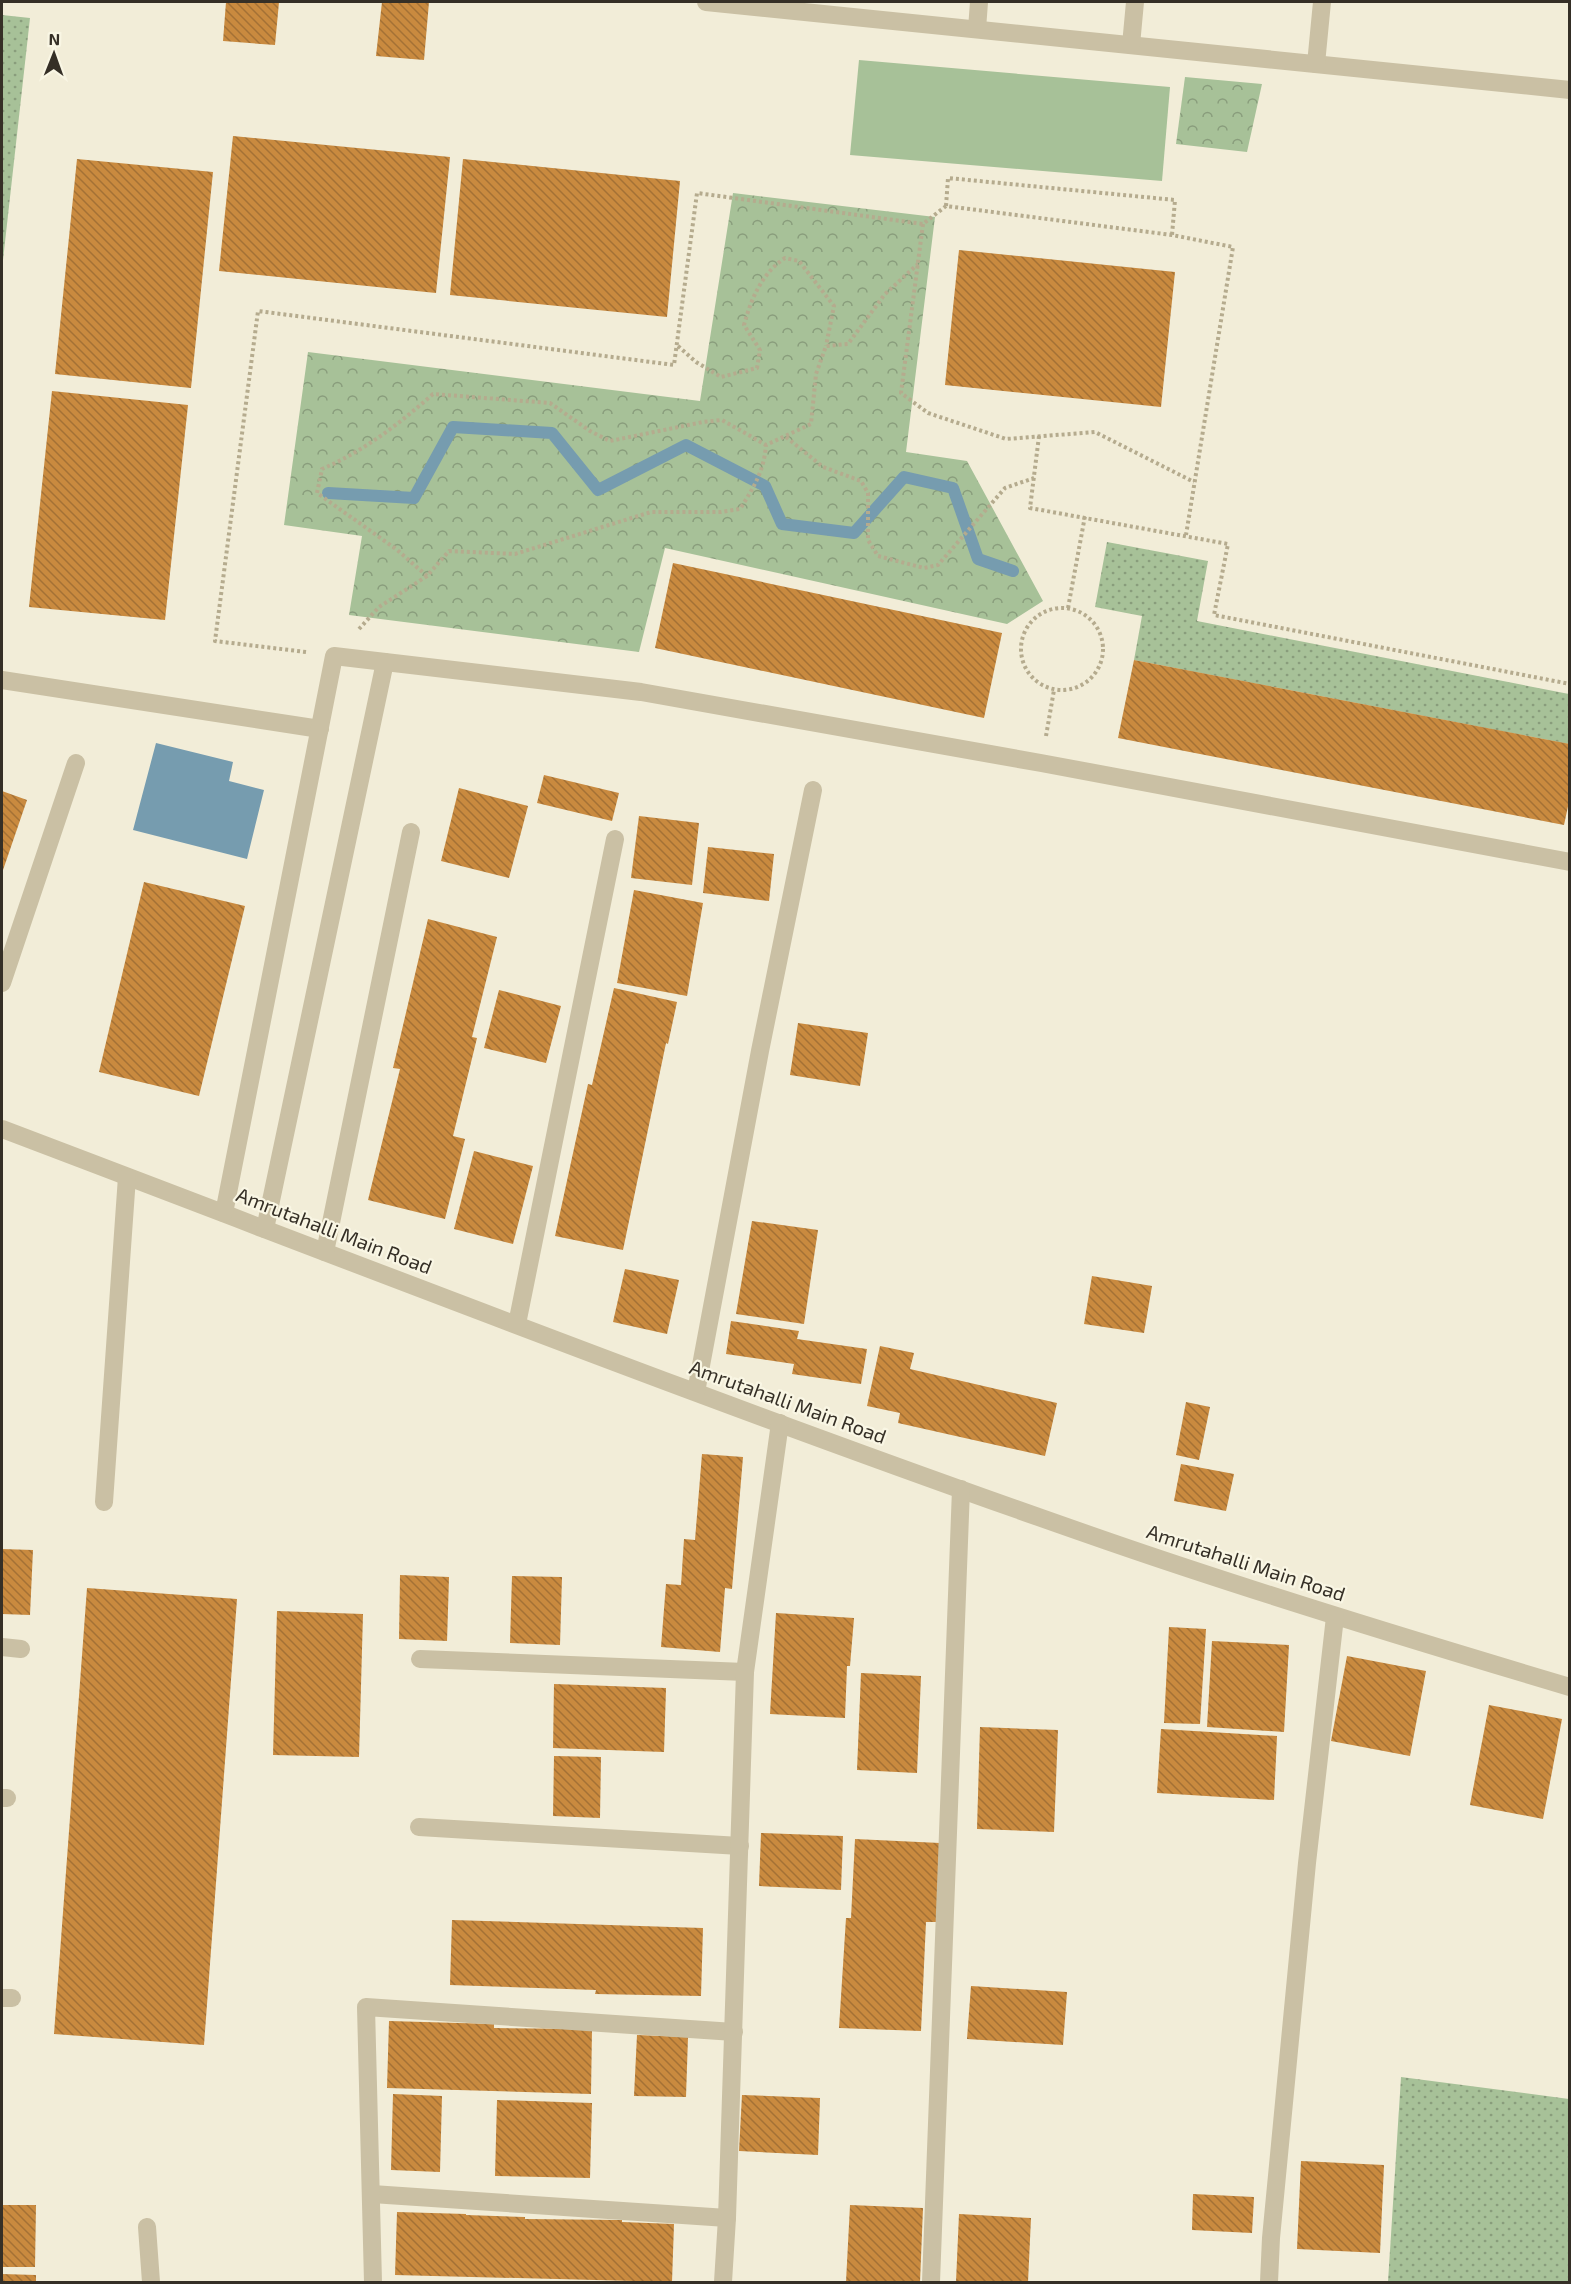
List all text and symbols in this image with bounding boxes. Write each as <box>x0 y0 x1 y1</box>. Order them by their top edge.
north arrow <box>24 24 84 84</box>
text: N <box>48 29 60 48</box>
street label: Amrutahalli Main Road <box>233 1182 436 1278</box>
street label: Amrutahalli Main Road <box>687 1354 890 1448</box>
street label: Amrutahalli Main Road <box>1144 1519 1349 1606</box>

